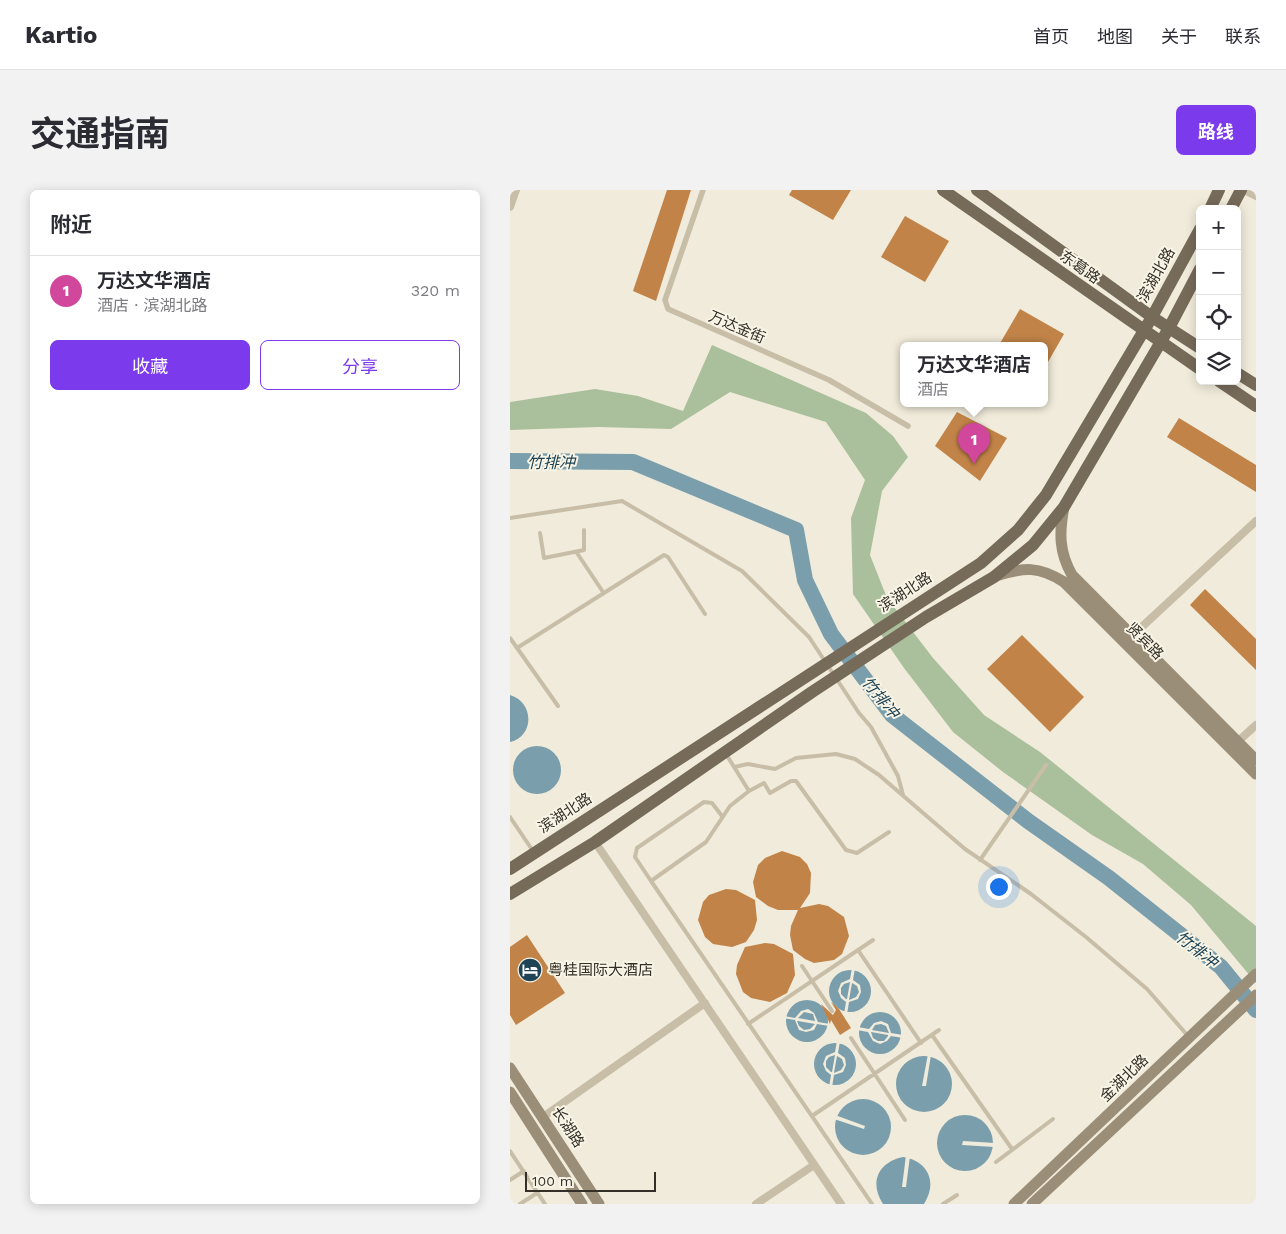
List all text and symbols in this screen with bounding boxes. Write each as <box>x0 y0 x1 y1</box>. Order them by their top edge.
text: Kartio <box>25 21 97 49</box>
text: 首页 <box>1033 26 1069 47</box>
text: 地图 <box>1097 26 1133 47</box>
text: 关于 <box>1161 26 1197 47</box>
text: 联系 <box>1225 26 1261 47</box>
button: 路线 <box>1176 105 1256 155</box>
text: 交通指南 <box>30 113 170 155</box>
map controls <box>1196 205 1241 385</box>
button: + <box>1196 205 1241 250</box>
text: 附近 <box>50 212 92 237</box>
street label: 滨湖北路 <box>1134 244 1178 306</box>
street label: 东葛路 <box>1056 247 1104 287</box>
button: − <box>1196 250 1241 295</box>
text: 万达文华酒店 <box>97 269 211 292</box>
text: 1 <box>63 281 69 300</box>
text: 320 m <box>411 281 460 300</box>
button: locate <box>1196 295 1241 340</box>
text: 酒店 · 滨湖北路 <box>97 296 208 315</box>
street label: 万达金街 <box>706 307 768 347</box>
button: 收藏 <box>50 340 250 390</box>
button: 分享 <box>260 340 460 390</box>
button: layers <box>1196 340 1241 385</box>
popup <box>900 342 1048 407</box>
text: 万达文华酒店 <box>917 353 1031 376</box>
text: 酒店 <box>917 380 949 399</box>
pin: 1 <box>958 423 990 464</box>
water label: 竹排冲 <box>527 453 577 472</box>
street label: 滨湖北路 <box>875 568 935 616</box>
street label: 贤宾路 <box>1123 619 1167 663</box>
water label: 竹排冲 <box>858 673 905 723</box>
street label: 滨湖北路 <box>535 789 595 837</box>
your location <box>986 874 1012 900</box>
water label: 竹排冲 <box>1172 927 1223 973</box>
hotel icon: 粤桂国际大酒店 <box>517 957 543 983</box>
place label: 粤桂国际大酒店 <box>548 961 653 979</box>
street label: 金湖北路 <box>1096 1051 1152 1105</box>
street label: 长湖路 <box>548 1103 588 1151</box>
scale bar <box>525 1169 656 1192</box>
text: 100 m <box>532 1173 573 1189</box>

